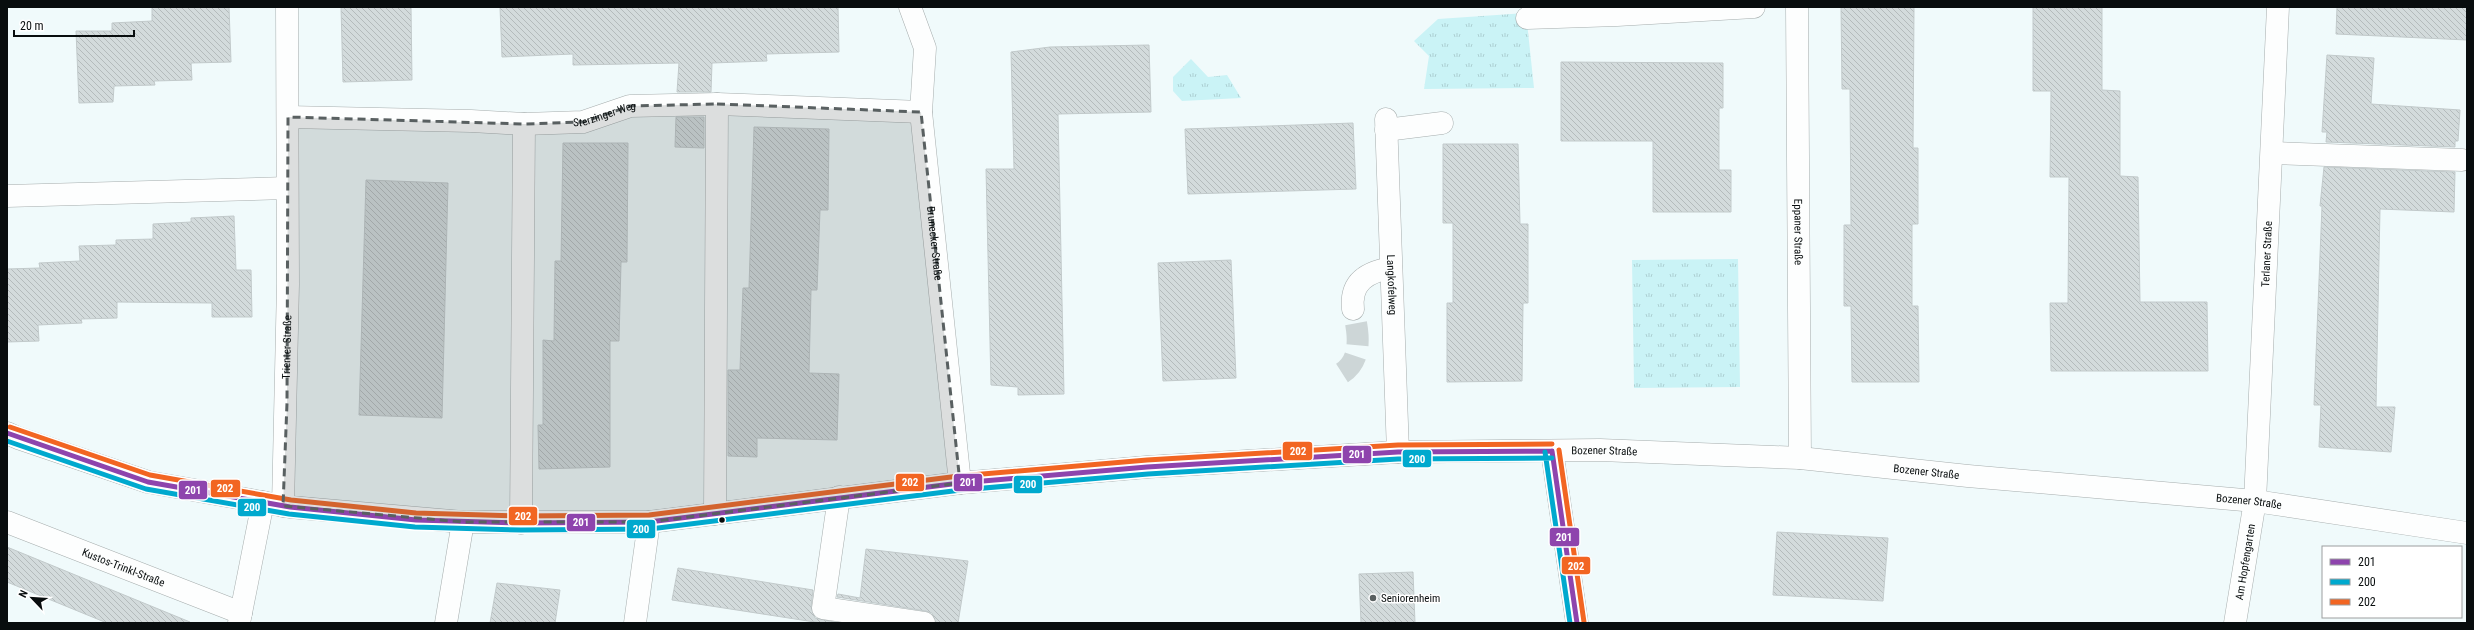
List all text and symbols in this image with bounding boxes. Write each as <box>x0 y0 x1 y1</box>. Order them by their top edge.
scale bar <box>14 12 134 38</box>
text: 20 m <box>20 19 44 33</box>
street label: Sterzinger Weg <box>573 99 636 129</box>
street label: Eppaner Straße <box>1792 199 1805 265</box>
street label: Brunecker Straße <box>924 206 945 281</box>
street label: Terlaner Straße <box>2258 221 2275 287</box>
street label: Langkofelweg <box>1384 254 1400 315</box>
street label: Trienter Straße <box>279 315 294 379</box>
line badge: 202 <box>1282 441 1313 461</box>
street label: Bozener Straße <box>1571 443 1638 458</box>
text: 202 <box>1290 445 1307 458</box>
line badge: 201 <box>1342 445 1372 464</box>
text: 201 <box>1349 448 1365 461</box>
line badge: 200 <box>1402 449 1432 468</box>
text: 200 <box>1409 453 1426 466</box>
street label: Bozener Straße <box>1893 462 1960 482</box>
line badge: 202 <box>895 473 925 492</box>
line badge: 201 <box>953 473 983 492</box>
line badge: 200 <box>1013 475 1043 494</box>
text: 202 <box>902 476 919 489</box>
text: 201 <box>960 476 976 489</box>
text: 200 <box>1020 478 1037 491</box>
line badge: 202 <box>210 479 241 498</box>
line badge: 201 <box>178 480 208 500</box>
text: 202 <box>217 482 234 495</box>
text: 201 <box>185 484 201 497</box>
street label: Bozener Straße <box>2216 491 2283 511</box>
line badge: 200 <box>237 498 267 517</box>
text: 200 <box>244 501 261 514</box>
line badge: 202 <box>508 506 538 526</box>
text: 202 <box>515 510 532 523</box>
line badge: 201 <box>566 513 596 532</box>
unlabelled marker <box>717 515 727 525</box>
text: 201 <box>573 516 589 529</box>
line badge: 200 <box>626 519 656 539</box>
text: 200 <box>633 523 650 536</box>
street label: Am Hopfengarten <box>2232 523 2258 601</box>
line badge: 201 <box>1549 527 1580 547</box>
text: 201 <box>1556 531 1572 544</box>
street label: Kustos-Trinkl-Straße <box>80 545 167 589</box>
legend <box>2322 546 2462 618</box>
text: 201 <box>2358 555 2376 569</box>
line badge: 202 <box>1561 556 1591 575</box>
text: 202 <box>1568 560 1585 573</box>
text: 200 <box>2358 575 2376 589</box>
north arrow <box>12 578 52 618</box>
text: N <box>16 588 31 600</box>
place label: Seniorenheim <box>1381 592 1440 605</box>
marker: Seniorenheim <box>1368 593 1378 603</box>
text: 202 <box>2358 595 2376 609</box>

